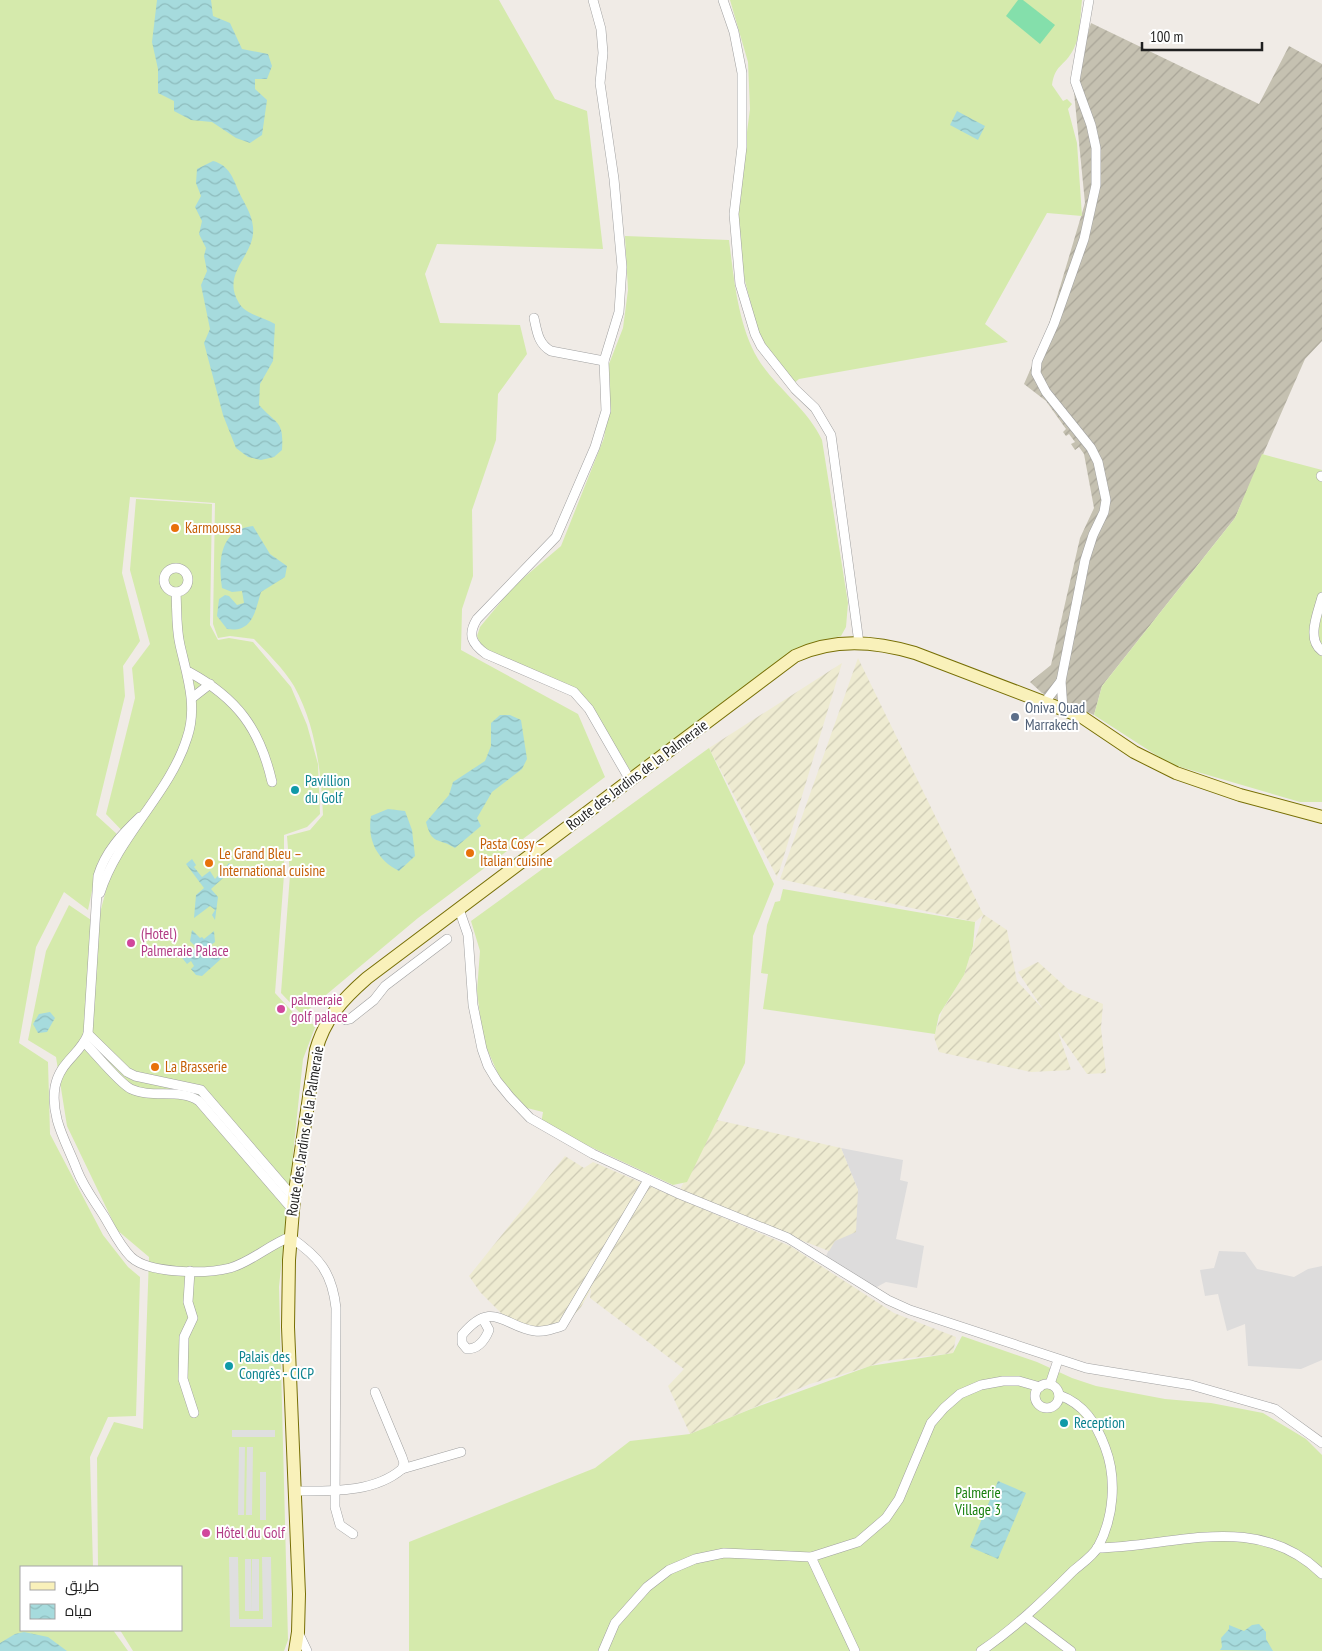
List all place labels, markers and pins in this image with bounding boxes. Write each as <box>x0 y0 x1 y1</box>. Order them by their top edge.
place label: Karmoussa <box>185 518 241 537</box>
marker: Karmoussa <box>169 522 181 534</box>
place label: Oniva Quad Marrakech <box>1025 698 1085 734</box>
marker: Oniva Quad Marrakech <box>1009 711 1021 723</box>
place label: Pavillion du Golf <box>305 771 350 807</box>
marker: Pavillion du Golf <box>289 784 301 796</box>
place label: Pasta Cosy – Italian cuisine <box>480 834 552 870</box>
place label: Le Grand Bleu – International cuisine <box>219 844 325 880</box>
marker: Pasta Cosy – Italian cuisine <box>464 847 476 859</box>
marker: Le Grand Bleu – International cuisine <box>203 857 215 869</box>
place label: (Hotel) Palmeraie Palace <box>141 924 229 960</box>
marker: (Hotel) Palmeraie Palace <box>125 937 137 949</box>
place label: palmeraie golf palace <box>291 990 348 1026</box>
marker: palmeraie golf palace <box>275 1003 287 1015</box>
place label: La Brasserie <box>165 1057 227 1076</box>
marker: La Brasserie <box>149 1061 161 1073</box>
place label: Palais des Congrès - CICP <box>239 1347 314 1383</box>
marker: Palais des Congrès - CICP <box>223 1360 235 1372</box>
place label: Reception <box>1074 1413 1125 1432</box>
marker: Reception <box>1058 1417 1070 1429</box>
place label: Hôtel du Golf <box>216 1523 286 1542</box>
marker: Hôtel du Golf <box>200 1527 212 1539</box>

